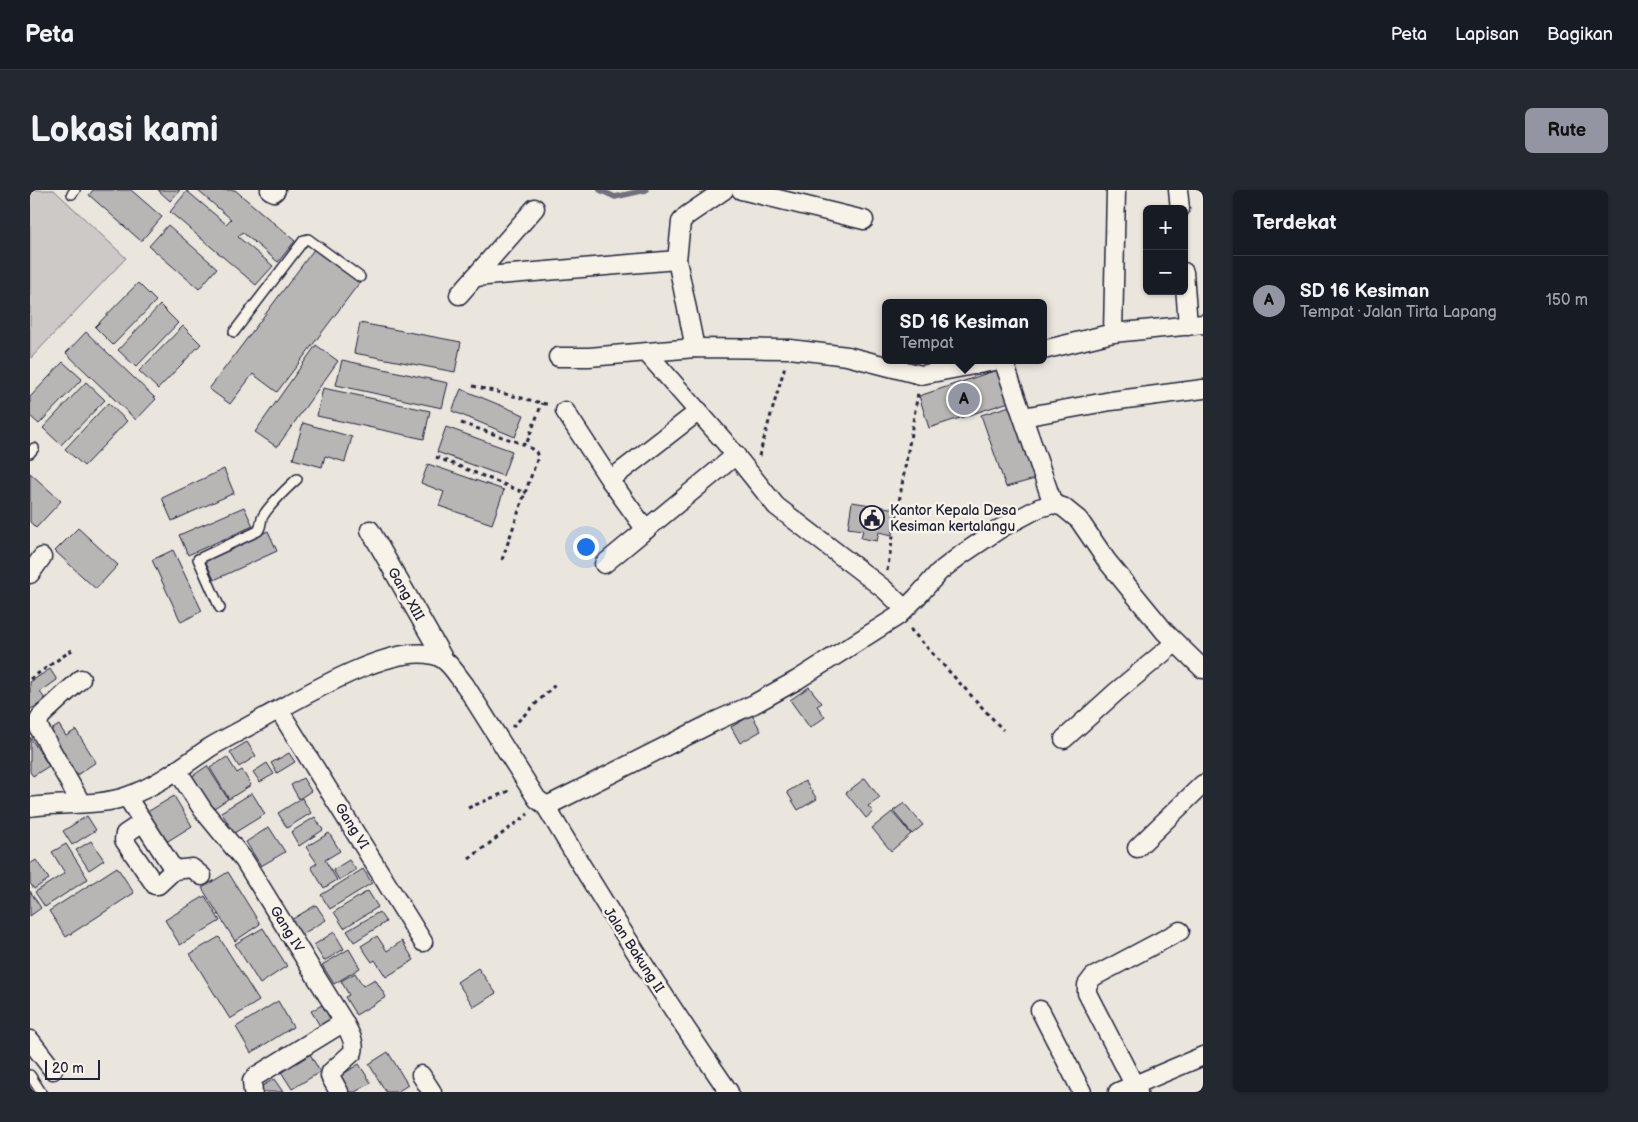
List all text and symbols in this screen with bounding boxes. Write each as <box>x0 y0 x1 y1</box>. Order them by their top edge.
text: Peta <box>25 20 74 49</box>
text: Peta <box>1391 24 1427 45</box>
text: Lapisan <box>1455 24 1519 45</box>
text: Bagikan <box>1547 24 1613 45</box>
button: Rute <box>1525 108 1608 153</box>
text: Lokasi kami <box>30 109 219 152</box>
map controls <box>1143 205 1188 295</box>
button: + <box>1143 205 1188 250</box>
text: Terdekat <box>1253 210 1337 235</box>
button: − <box>1143 250 1188 295</box>
text: SD 16 Kesiman <box>1300 280 1429 303</box>
text: A <box>1264 291 1274 310</box>
text: 150 m <box>1546 291 1588 310</box>
popup <box>882 299 1047 364</box>
text: Tempat · Jalan Tirta Lapang <box>1300 303 1497 322</box>
text: SD 16 Kesiman <box>900 311 1029 334</box>
text: Tempat <box>900 334 954 353</box>
pin: A <box>948 380 980 418</box>
place label: Kantor Kepala Desa Kesiman kertalangu <box>890 502 1017 535</box>
public building icon: Kantor Kepala Desa Kesiman kertalangu <box>859 505 885 531</box>
your location <box>573 534 599 560</box>
street label: Gang XIII <box>384 565 428 623</box>
street label: Gang VI <box>331 800 373 852</box>
street label: Gang IV <box>266 903 308 955</box>
street label: Jalan Bakung II <box>600 904 668 996</box>
scale bar <box>45 1057 100 1080</box>
text: 20 m <box>52 1060 84 1077</box>

